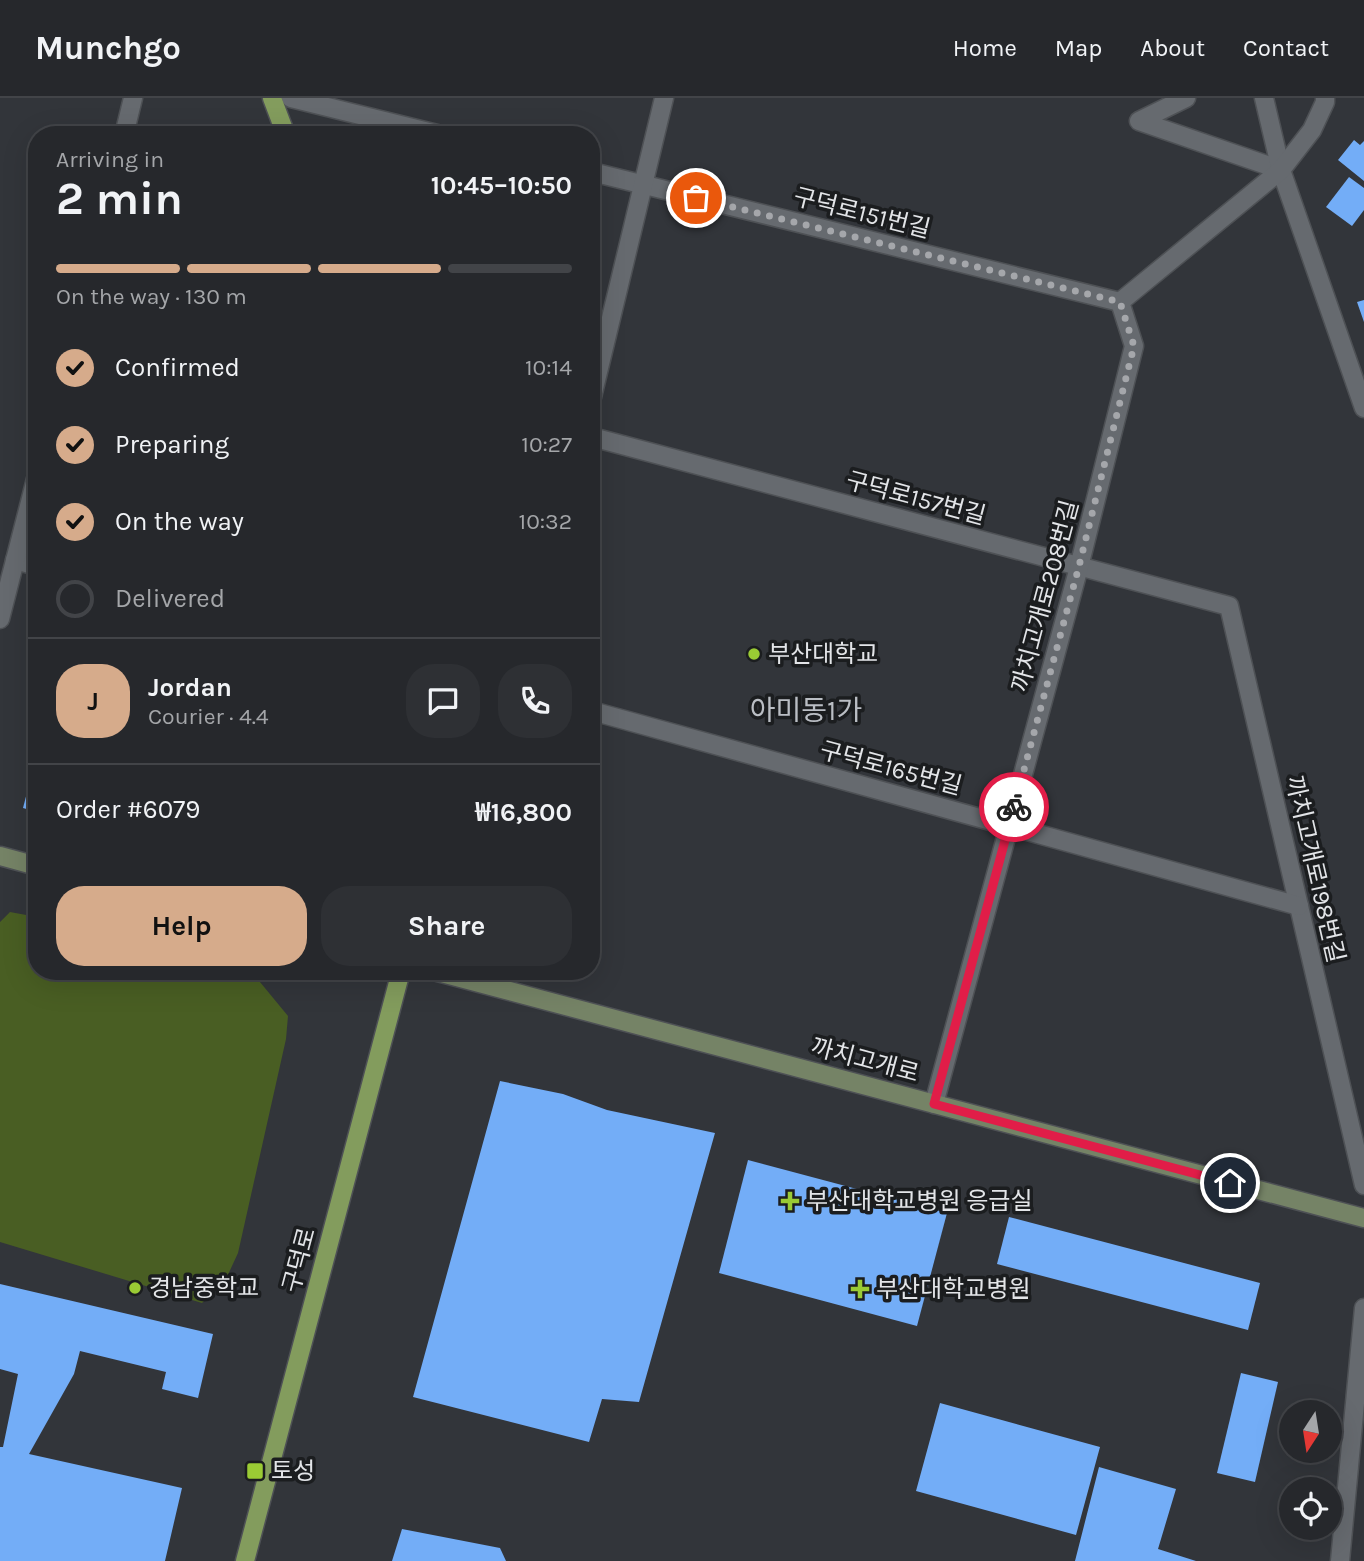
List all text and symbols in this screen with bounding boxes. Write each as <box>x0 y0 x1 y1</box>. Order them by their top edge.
text: Munchgo <box>35 29 181 67</box>
text: Home <box>953 34 1017 62</box>
text: Map <box>1055 34 1102 62</box>
text: About <box>1140 34 1205 62</box>
text: Contact <box>1243 34 1329 62</box>
text: Arriving in <box>56 146 164 173</box>
pin <box>666 168 726 228</box>
text: 10:45–10:50 <box>431 170 572 201</box>
text: 2 min <box>56 172 183 226</box>
icon: bag <box>677 179 715 217</box>
street label: 구덕로151번길 <box>791 183 933 243</box>
text: On the way · 130 m <box>56 283 247 310</box>
icon: check <box>56 349 94 387</box>
text: Confirmed <box>115 352 240 383</box>
text: 10:14 <box>525 354 572 381</box>
icon: check <box>56 426 94 464</box>
text: Preparing <box>115 429 229 460</box>
text: 10:27 <box>521 431 572 458</box>
street label: 구덕로157번길 <box>843 466 989 530</box>
street label: 까치고개로208번길 <box>1006 497 1084 695</box>
icon: check <box>56 503 94 541</box>
text: On the way <box>115 506 244 537</box>
text: 10:32 <box>519 508 572 535</box>
text: Delivered <box>115 583 225 614</box>
place label: 부산대학교 <box>768 640 878 668</box>
marker: 부산대학교 <box>746 646 762 662</box>
button: chat <box>406 664 480 738</box>
button: phone <box>498 664 572 738</box>
text: Jordan <box>148 672 232 703</box>
text: J <box>87 686 99 717</box>
district label: 아미동1가 <box>750 694 862 727</box>
text: Courier · 4.4 <box>148 703 269 730</box>
street label: 구덕로165번길 <box>817 736 965 800</box>
courier <box>979 772 1049 842</box>
street label: 까치고개로198번길 <box>1280 773 1350 965</box>
icon: bike <box>995 788 1033 826</box>
text: Order #6079 <box>56 794 200 825</box>
text: ₩16,800 <box>475 797 572 828</box>
button: Help <box>56 886 307 966</box>
button: Share <box>321 886 572 966</box>
street label: 까치고개로 <box>808 1032 922 1088</box>
pin <box>1200 1153 1260 1213</box>
icon: home <box>1211 1164 1249 1202</box>
place label: 부산대학교병원 응급실 <box>806 1187 1033 1215</box>
marker: 부산대학교병원 응급실 <box>780 1191 800 1211</box>
street label: 구덕로 <box>277 1224 321 1296</box>
place label: 경남중학교 <box>149 1274 259 1302</box>
place label: 부산대학교병원 <box>876 1275 1031 1303</box>
marker: 부산대학교병원 <box>850 1279 870 1299</box>
marker: 경남중학교 <box>127 1280 143 1296</box>
north arrow <box>1279 1400 1342 1463</box>
map controls <box>1279 1400 1342 1540</box>
place label: 토성 <box>271 1457 315 1485</box>
marker: 토성 <box>245 1461 265 1481</box>
button: locate <box>1279 1477 1342 1540</box>

